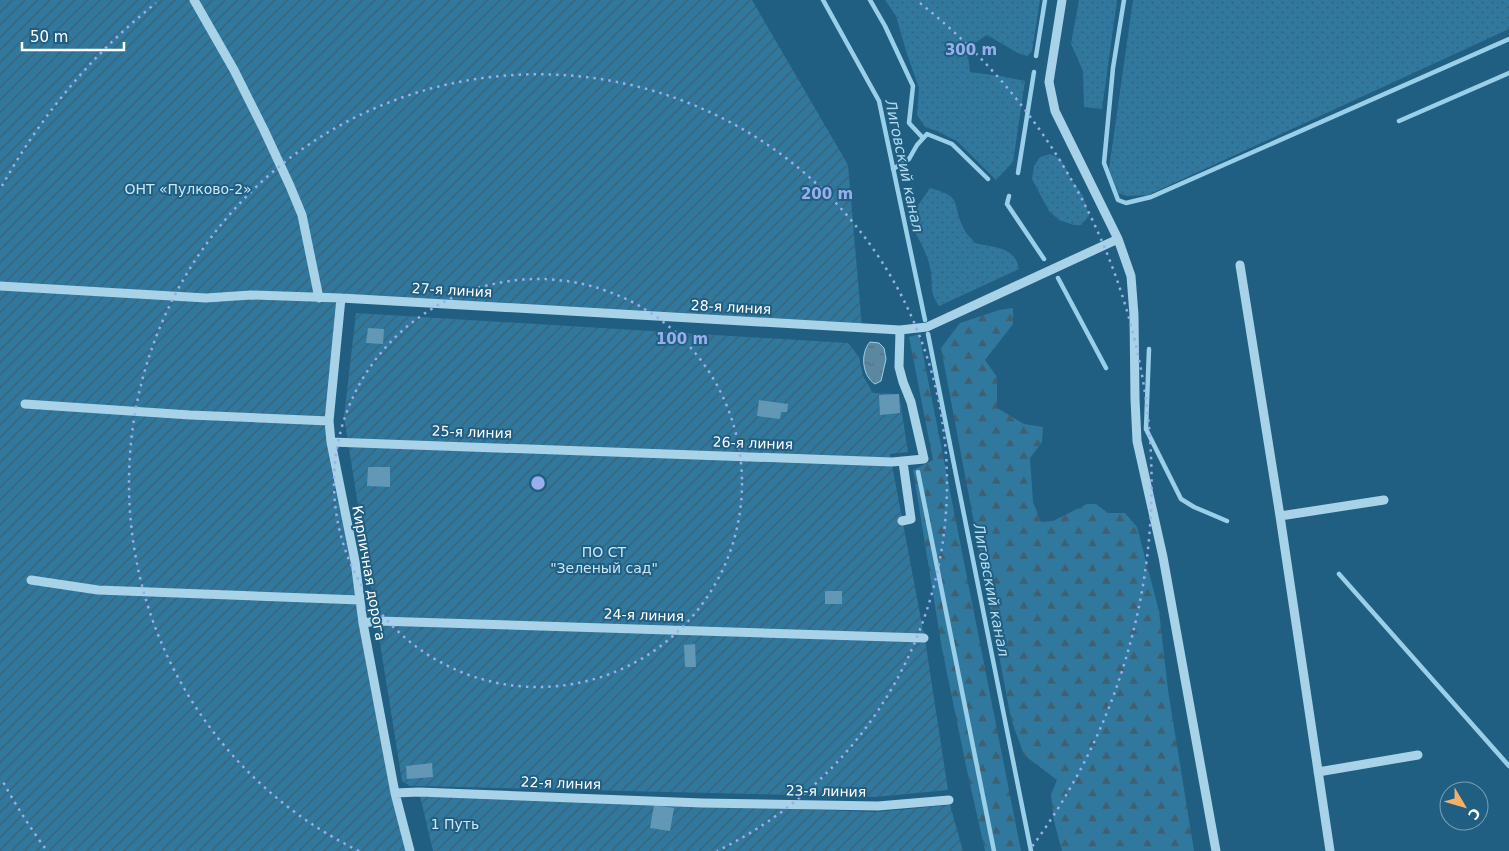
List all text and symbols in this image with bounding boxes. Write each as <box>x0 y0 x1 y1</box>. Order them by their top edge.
scale bar <box>22 20 125 52</box>
text: 50 m <box>30 28 68 46</box>
text: 300 m <box>945 41 997 59</box>
water label: Лиговский канал <box>881 97 927 234</box>
park label: ОНТ «Пулково-2» <box>124 181 252 197</box>
text: 200 m <box>801 185 853 203</box>
street label: 27-я линия <box>411 280 493 300</box>
street label: 28-я линия <box>690 297 772 317</box>
text: 100 m <box>656 330 708 348</box>
street label: 25-я линия <box>432 423 512 441</box>
street label: 26-я линия <box>713 434 793 452</box>
centre of rings <box>529 474 547 492</box>
street label: Кирпичная дорога <box>349 504 389 642</box>
water label: Лиговский канал <box>969 521 1013 659</box>
park label: ПО СТ "Зеленый сад" <box>550 544 658 576</box>
street label: 24-я линия <box>604 606 684 624</box>
street label: 22-я линия <box>521 774 601 792</box>
north arrow <box>1439 781 1489 831</box>
street label: 23-я линия <box>786 782 866 800</box>
text: С <box>1465 805 1484 823</box>
park label: 1 Путь <box>431 816 479 832</box>

